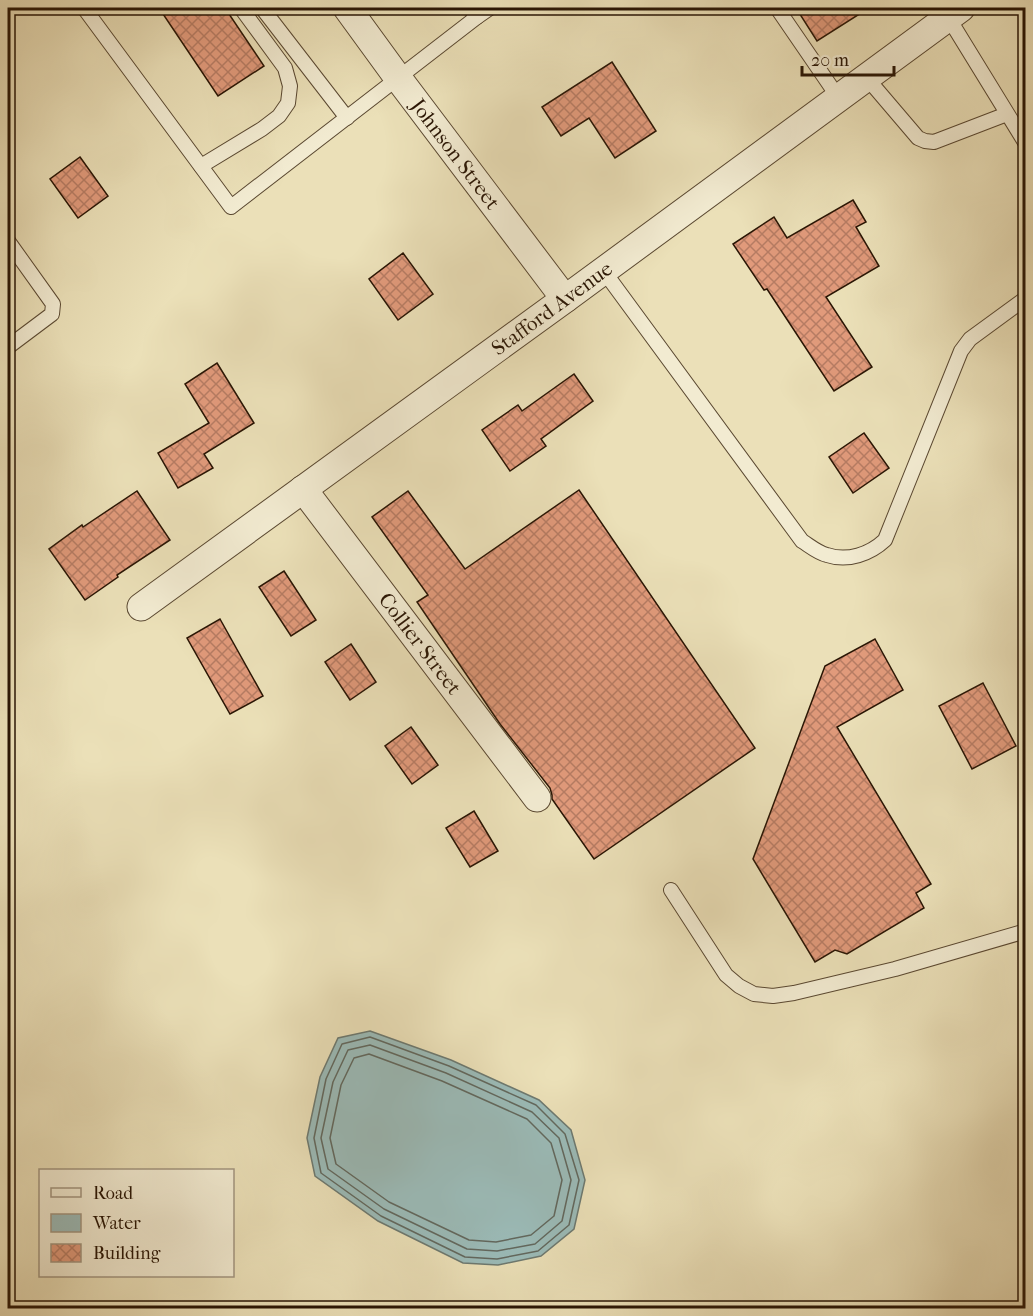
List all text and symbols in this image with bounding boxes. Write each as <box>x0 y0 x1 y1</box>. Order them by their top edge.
scale bar <box>802 39 894 77</box>
text: 20 m <box>811 50 849 71</box>
street label: Johnson Street <box>405 92 505 215</box>
street label: Stafford Avenue <box>487 256 617 360</box>
street label: Collier Street <box>374 588 467 700</box>
legend <box>39 1169 234 1277</box>
text: Road <box>93 1183 133 1204</box>
text: Water <box>92 1213 141 1234</box>
text: Building <box>93 1243 161 1264</box>

